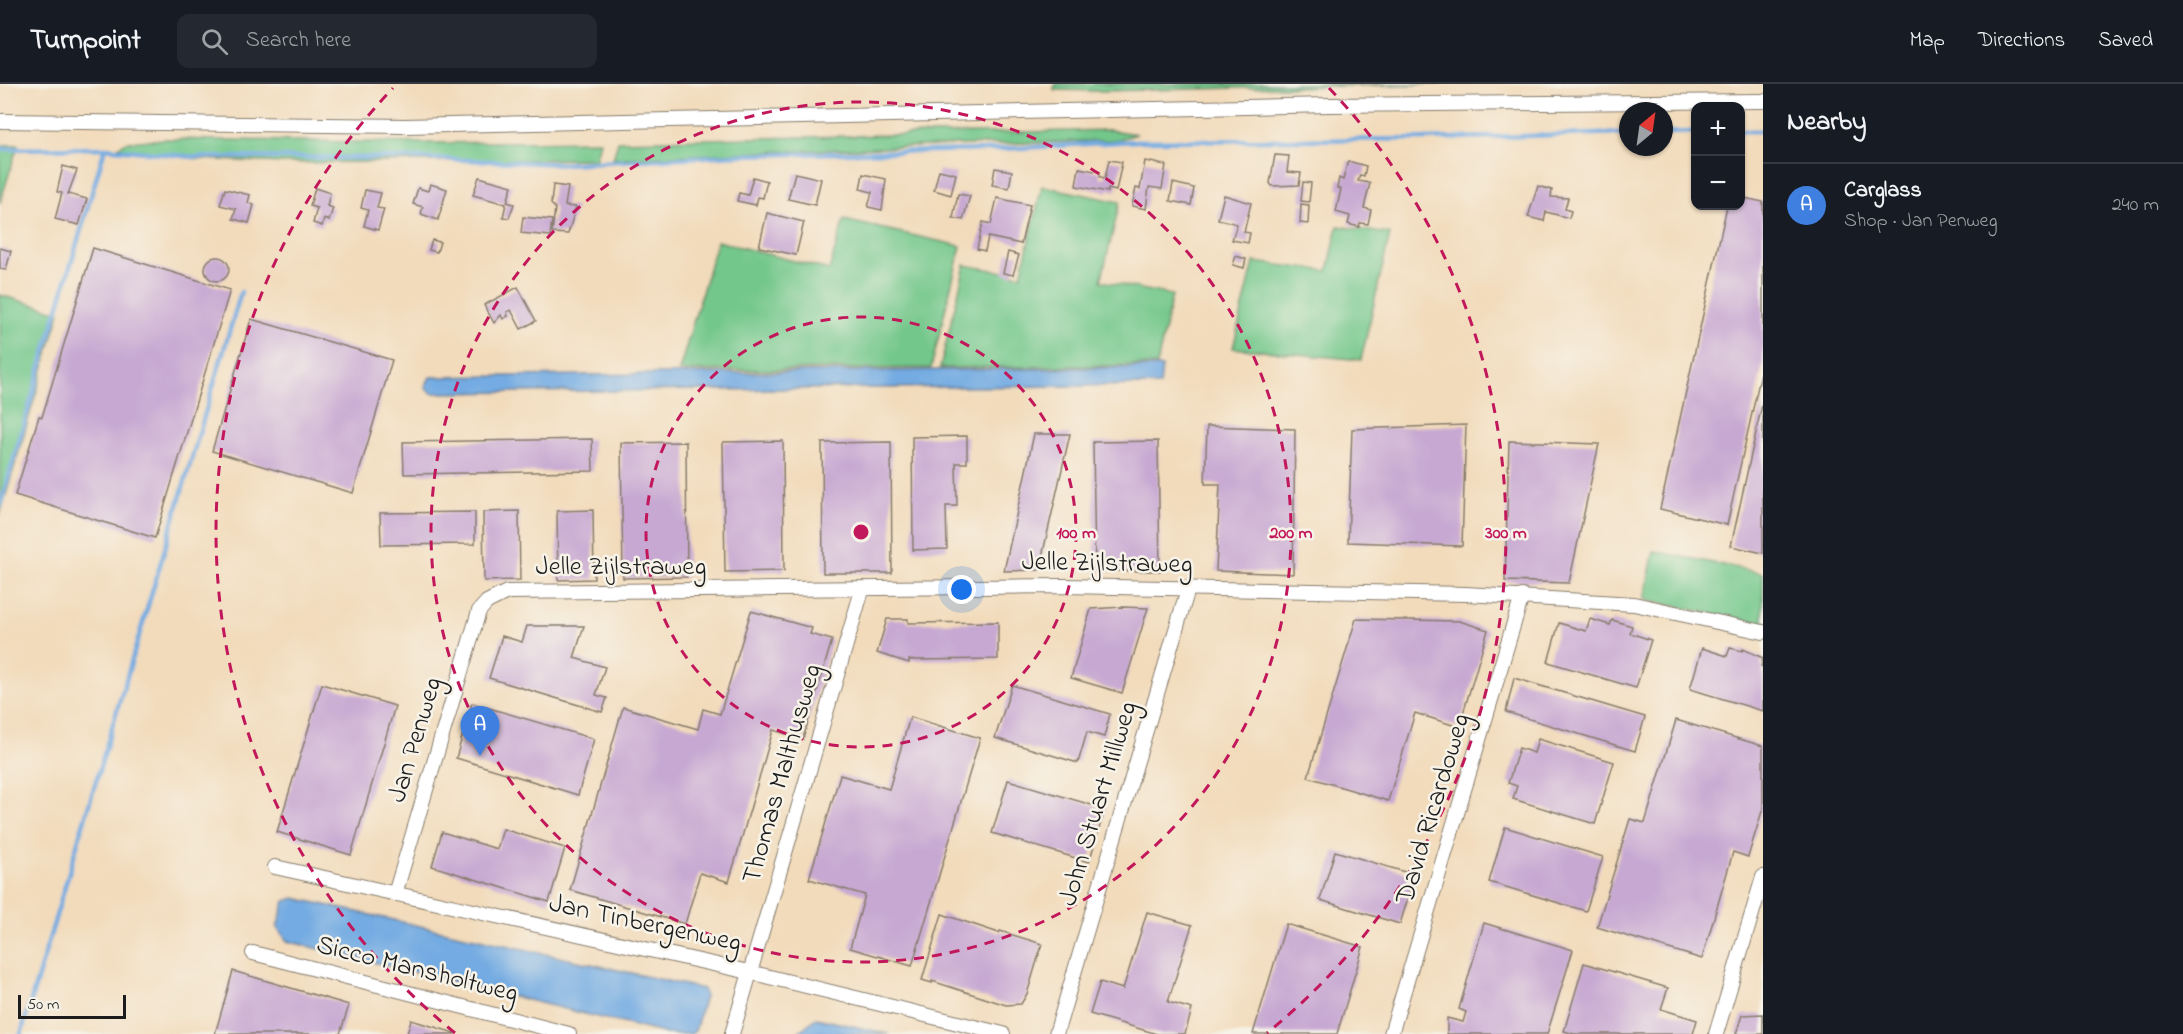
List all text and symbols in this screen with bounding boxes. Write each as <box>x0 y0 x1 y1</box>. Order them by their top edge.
search box <box>177 14 597 68</box>
text: Turnpoint <box>30 21 141 62</box>
icon: search <box>198 25 231 58</box>
text: Search here <box>246 25 351 57</box>
text: Map <box>1909 26 1945 56</box>
text: Directions <box>1978 26 2065 56</box>
text: Saved <box>2098 26 2153 56</box>
north arrow <box>1619 102 1673 156</box>
map controls <box>1691 102 1745 210</box>
button: + <box>1691 102 1745 156</box>
text: Nearby <box>1787 104 1866 142</box>
button: − <box>1691 156 1745 210</box>
text: Carglass <box>1844 175 1922 207</box>
text: A <box>1800 191 1813 220</box>
text: 240 m <box>2112 191 2159 220</box>
text: Shop · Jan Penweg <box>1844 207 1998 236</box>
text: 100 m <box>1056 521 1096 547</box>
text: 200 m <box>1269 521 1313 547</box>
text: 300 m <box>1484 521 1527 547</box>
centre of rings <box>851 522 871 542</box>
street label: Jelle Zijlstraweg <box>1021 543 1193 585</box>
street label: Jelle Zijlstraweg <box>535 548 707 587</box>
your location <box>947 575 976 604</box>
street label: Thomas Malthusweg <box>733 660 833 888</box>
street label: Jan Penweg <box>378 673 454 807</box>
street label: John Stuart Millweg <box>1049 697 1149 911</box>
pin: A <box>460 706 500 756</box>
street label: David Ricardoweg <box>1386 709 1482 910</box>
street label: Jan Tinbergenweg <box>545 885 745 963</box>
street label: Sicco Mansholtweg <box>312 926 522 1014</box>
scale bar <box>18 992 126 1020</box>
text: 50 m <box>27 993 59 1017</box>

